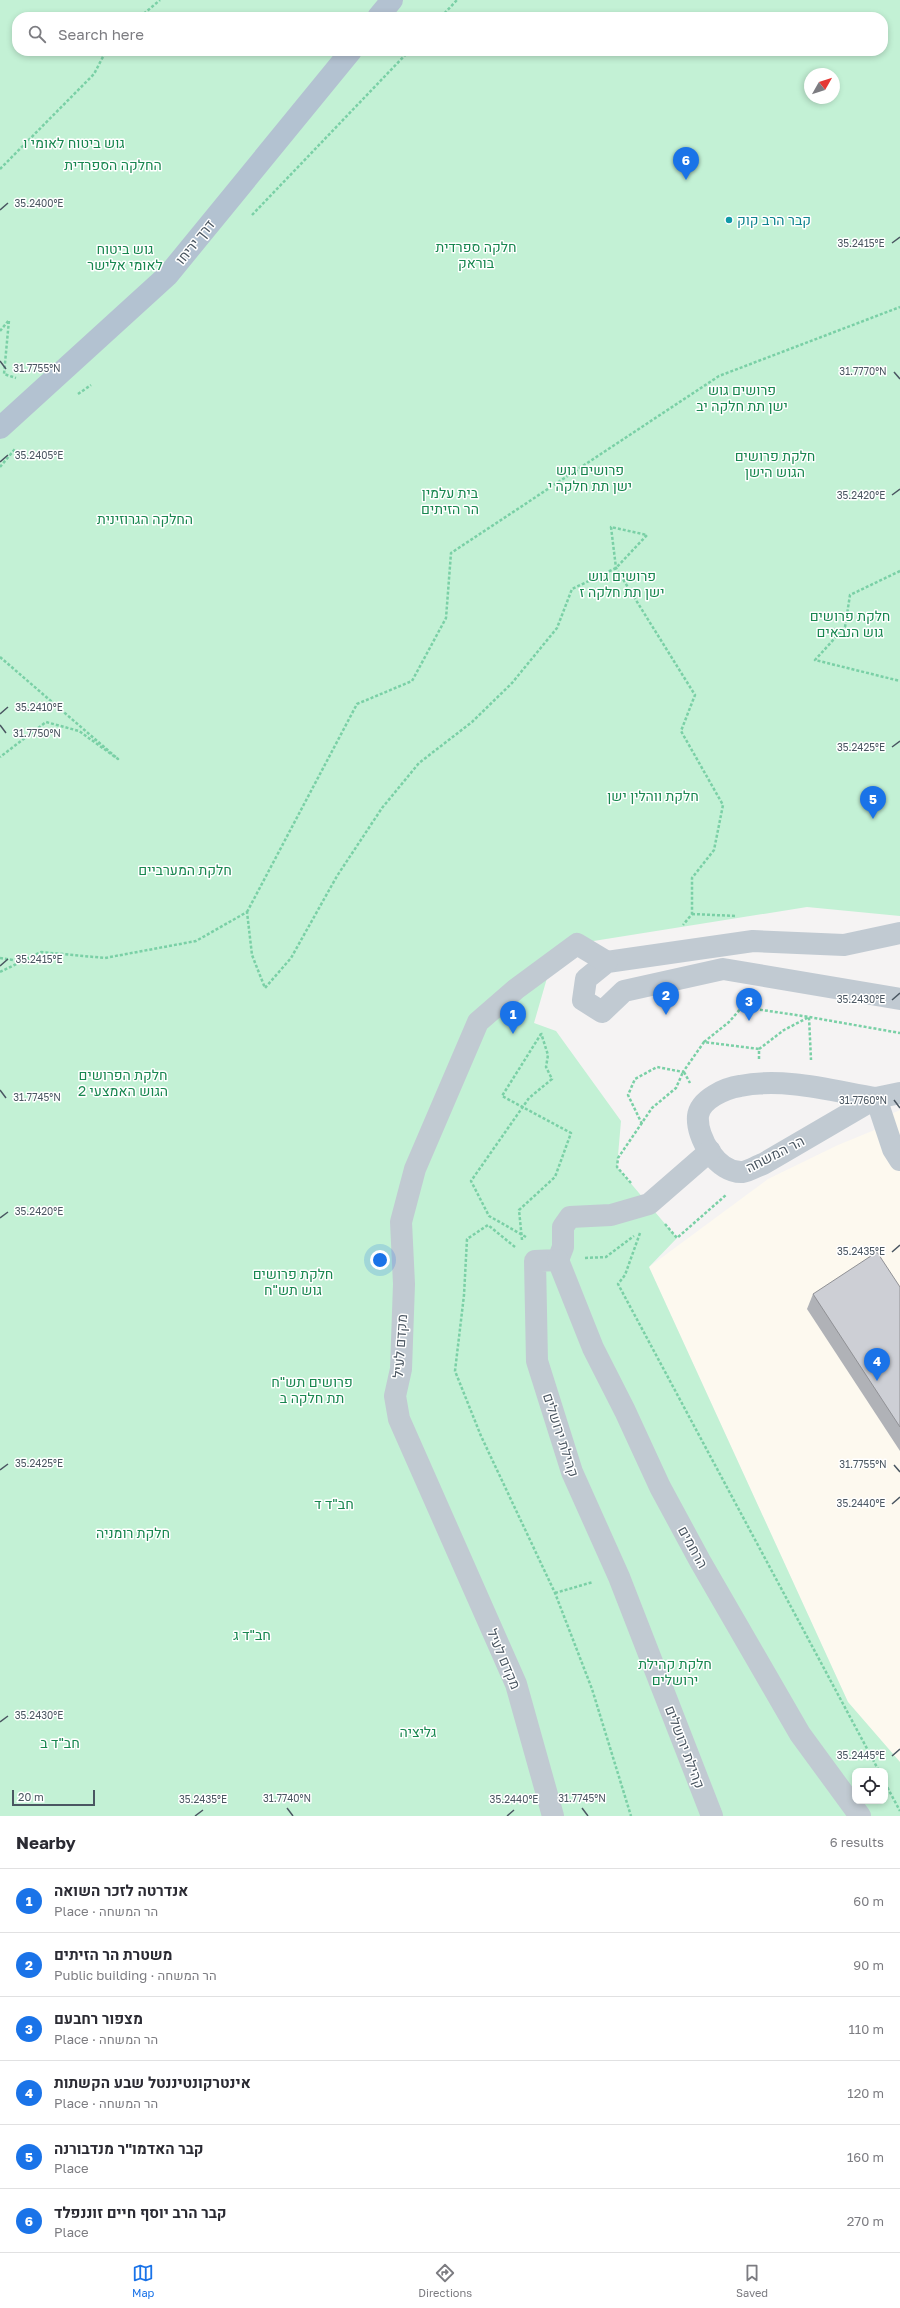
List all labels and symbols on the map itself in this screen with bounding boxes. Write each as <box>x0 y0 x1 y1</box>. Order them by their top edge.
north arrow <box>804 68 840 104</box>
park label: גוש ביטוח לאומי ו <box>23 134 125 151</box>
pin: 6 <box>673 147 699 180</box>
park label: החלקה הספרדית <box>64 156 162 173</box>
text: 35.2400°E <box>15 197 63 209</box>
place label: קבר הרב קוק <box>737 211 811 228</box>
marker: קבר הרב קוק <box>724 215 734 225</box>
street label: דרך יריחו <box>171 216 218 267</box>
text: 35.2415°E <box>837 237 885 249</box>
park label: חלקה ספרדית בוראק <box>436 238 516 271</box>
park label: גוש ביטוח לאומי אלישר <box>87 240 163 273</box>
text: 31.7755°N <box>13 362 61 374</box>
text: 31.7770°N <box>839 365 887 377</box>
park label: פרושים גוש ישן תת חלקה יב <box>696 381 788 414</box>
park label: חלקת פרושים הגוש הישן <box>735 447 815 480</box>
text: 35.2405°E <box>15 449 63 461</box>
park label: פרושים גוש ישן תת חלקה י <box>548 461 632 494</box>
park label: בית עלמין הר הזיתים <box>421 484 479 517</box>
text: 35.2420°E <box>837 489 885 501</box>
park label: החלקה הגרוזינית <box>97 510 193 527</box>
park label: פרושים גוש ישן תת חלקה ז <box>580 567 664 600</box>
park label: חלקת פרושים גוש הנבאים <box>810 607 890 640</box>
text: 35.2410°E <box>15 701 63 713</box>
text: 31.7750°N <box>13 727 61 739</box>
text: 35.2425°E <box>837 741 885 753</box>
pin: 5 <box>860 786 886 819</box>
park label: חלקת ווהלין ישן <box>607 787 699 804</box>
park label: חלקת המערביים <box>138 861 232 878</box>
text: 35.2415°E <box>15 953 63 965</box>
pin: 2 <box>653 982 679 1015</box>
pin: 3 <box>736 988 762 1021</box>
text: 35.2430°E <box>837 993 885 1005</box>
pin: 1 <box>500 1001 526 1034</box>
park label: חלקת הפרושים הגוש האמצעי 2 <box>78 1066 168 1099</box>
text: 31.7745°N <box>13 1091 61 1103</box>
text: 31.7760°N <box>839 1094 887 1106</box>
street label: הר המשחה <box>743 1132 807 1176</box>
text: 35.2420°E <box>15 1205 63 1217</box>
text: 35.2435°E <box>837 1245 885 1257</box>
your location <box>370 1250 390 1270</box>
park label: חלקת פרושים גוש תש"ח <box>253 1265 333 1298</box>
street label: מקדם לעיל <box>389 1313 410 1378</box>
pin: 4 <box>864 1348 890 1381</box>
park label: פרושים תש"ח תת חלקה ב <box>271 1373 353 1406</box>
street label: קהילת ירושלים <box>540 1391 583 1479</box>
text: 35.2425°E <box>15 1457 63 1469</box>
text: 31.7755°N <box>839 1458 887 1470</box>
park label: חב"ד ד <box>314 1495 354 1512</box>
text: 35.2440°E <box>837 1497 885 1509</box>
street label: הרחמים <box>675 1523 712 1571</box>
park label: חלקת רומניה <box>96 1524 170 1541</box>
park label: חב"ד ג <box>233 1626 271 1643</box>
street label: מקדם לעיל <box>484 1626 525 1692</box>
park label: חלקת קהילת ירושלים <box>638 1655 712 1688</box>
street label: קהילת ירושלים <box>662 1703 709 1791</box>
text: 35.2430°E <box>15 1709 63 1721</box>
park label: גליציה <box>400 1723 436 1740</box>
park label: חב"ד ב <box>40 1734 80 1751</box>
text: 35.2445°E <box>837 1749 885 1761</box>
scale bar <box>12 1788 95 1807</box>
text: 31.7740°N <box>263 1792 311 1804</box>
text: 31.7745°N <box>558 1792 606 1804</box>
text: 35.2435°E <box>179 1793 227 1805</box>
text: 35.2440°E <box>490 1793 538 1805</box>

